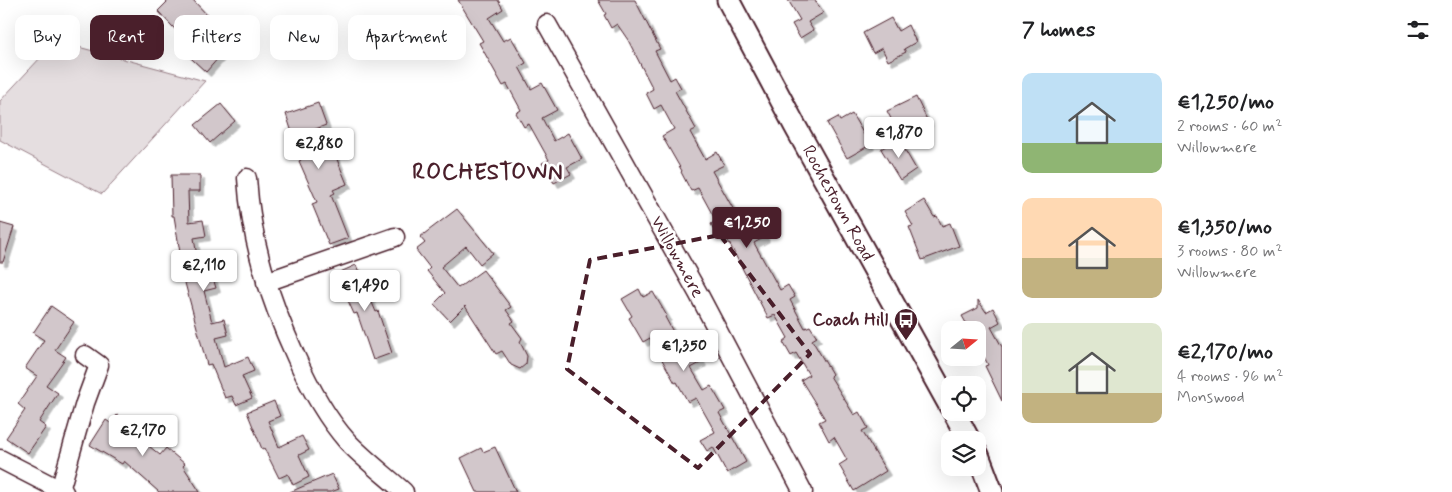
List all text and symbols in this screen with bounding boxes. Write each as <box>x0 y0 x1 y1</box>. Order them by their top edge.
chip: Buy <box>15 15 80 60</box>
chip: Rent <box>90 15 164 60</box>
chip: Filters <box>174 15 260 60</box>
chip: New <box>270 15 338 60</box>
chip: Apartment <box>348 15 466 60</box>
text: 7 homes <box>1022 16 1095 44</box>
icon: filters <box>1404 16 1432 44</box>
text: €1,250/mo <box>1177 88 1274 116</box>
icon: home <box>1062 93 1122 153</box>
pin: €1,870 <box>858 116 940 159</box>
text: 2 rooms · 60 m² <box>1177 116 1282 137</box>
text: €1,870 <box>875 122 923 143</box>
pin: €2,880 <box>278 128 360 170</box>
text: €2,880 <box>295 133 343 154</box>
text: Willowmere <box>1177 137 1257 158</box>
street label: Rochestown Road <box>796 141 879 265</box>
district label: ROCHESTOWN <box>412 159 564 187</box>
pin: €1,250 <box>706 206 788 249</box>
street label: Willowmere <box>645 212 709 302</box>
text: €1,250 <box>723 212 771 233</box>
text: €1,350/mo <box>1177 213 1272 241</box>
icon: home <box>1062 218 1122 278</box>
text: 3 rooms · 80 m² <box>1177 241 1283 262</box>
pin: €2,110 <box>163 250 245 292</box>
text: €2,110 <box>182 255 226 276</box>
text: Willowmere <box>1177 262 1257 283</box>
pin: €1,490 <box>324 270 406 312</box>
text: €1,490 <box>341 275 389 296</box>
bus stop icon: Coach Hill <box>893 307 919 341</box>
place label: Coach Hill <box>812 308 888 332</box>
north arrow <box>941 321 986 366</box>
map controls <box>941 321 986 476</box>
pin: €1,350 <box>643 330 725 372</box>
text: €1,350 <box>661 335 707 356</box>
text: €2,170/mo <box>1177 338 1273 366</box>
icon: home <box>1062 343 1122 403</box>
text: 4 rooms · 96 m² <box>1177 366 1283 387</box>
button: locate <box>941 376 986 421</box>
text: Monswood <box>1177 387 1245 408</box>
pin: €2,170 <box>102 414 184 457</box>
text: €2,170 <box>120 420 166 441</box>
button: layers <box>941 431 986 476</box>

